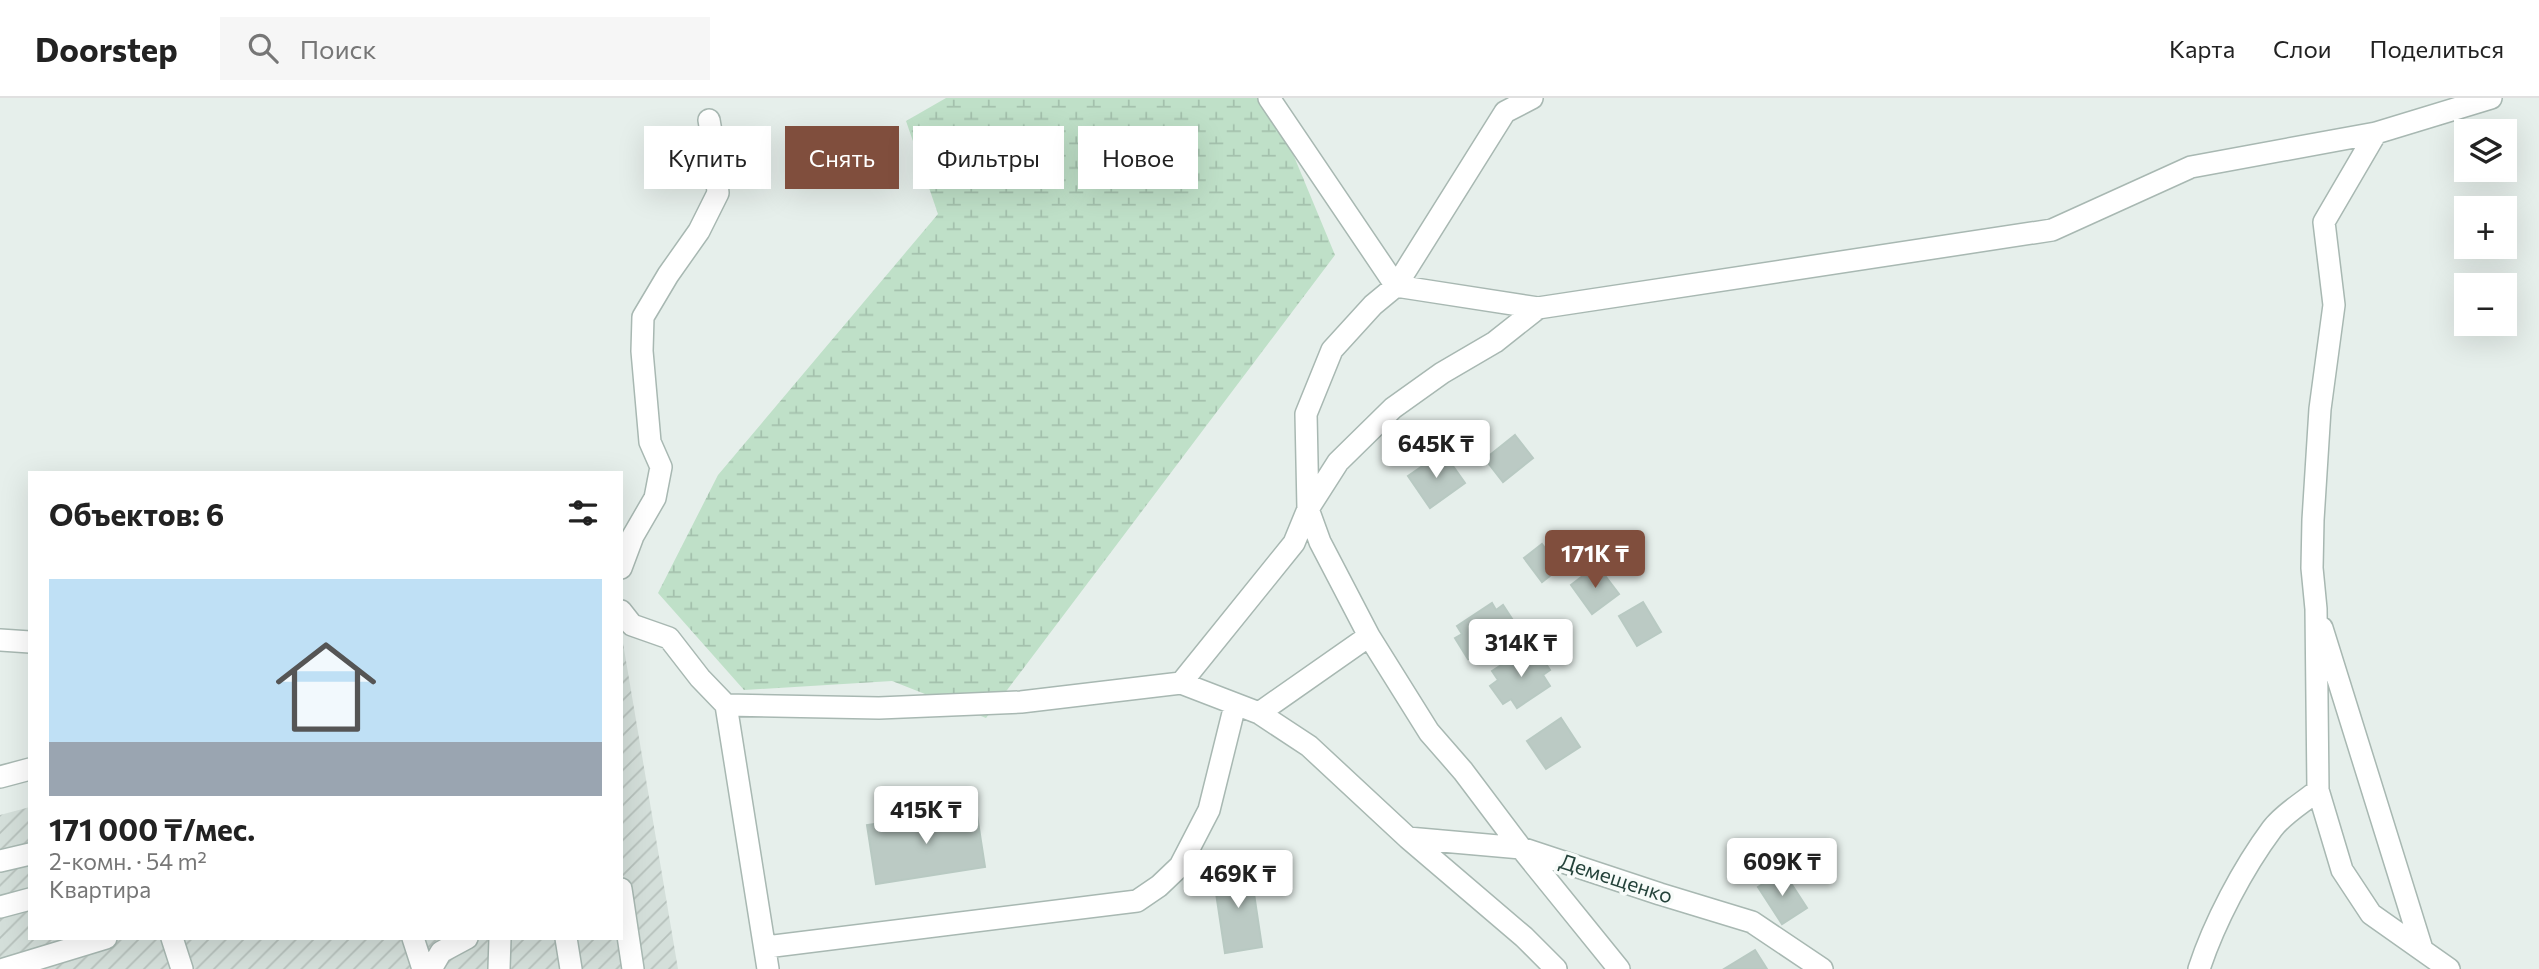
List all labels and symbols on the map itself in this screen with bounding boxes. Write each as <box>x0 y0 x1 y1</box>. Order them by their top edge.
pin: 645K ₸ <box>1379 420 1493 480</box>
pin: 171K ₸ <box>1538 531 1652 590</box>
pin: 314K ₸ <box>1464 620 1578 679</box>
pin: 415K ₸ <box>869 786 983 846</box>
pin: 609K ₸ <box>1725 838 1839 898</box>
street label: Демещенко <box>1557 848 1676 908</box>
pin: 469K ₸ <box>1181 850 1295 910</box>

